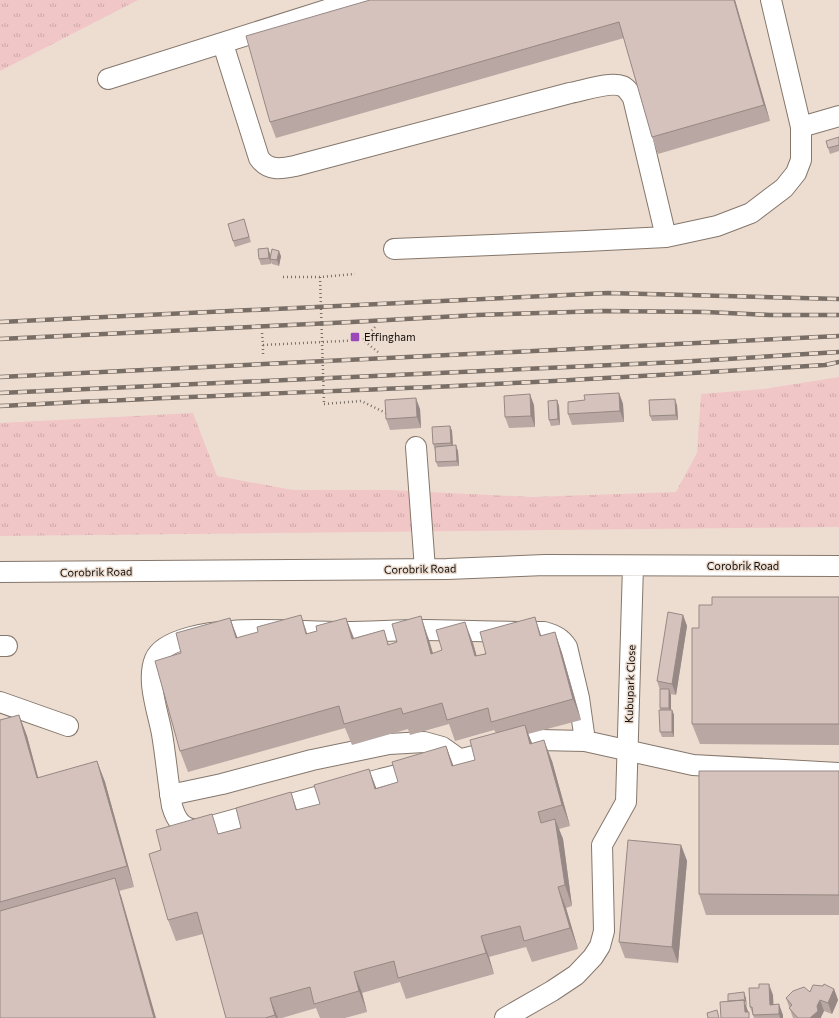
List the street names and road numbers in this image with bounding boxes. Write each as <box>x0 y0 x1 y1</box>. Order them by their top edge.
street label: Corobrik Road <box>707 559 779 572</box>
street label: Corobrik Road <box>384 561 456 576</box>
street label: Corobrik Road <box>60 564 132 579</box>
street label: Kubupark Close <box>622 644 637 723</box>

